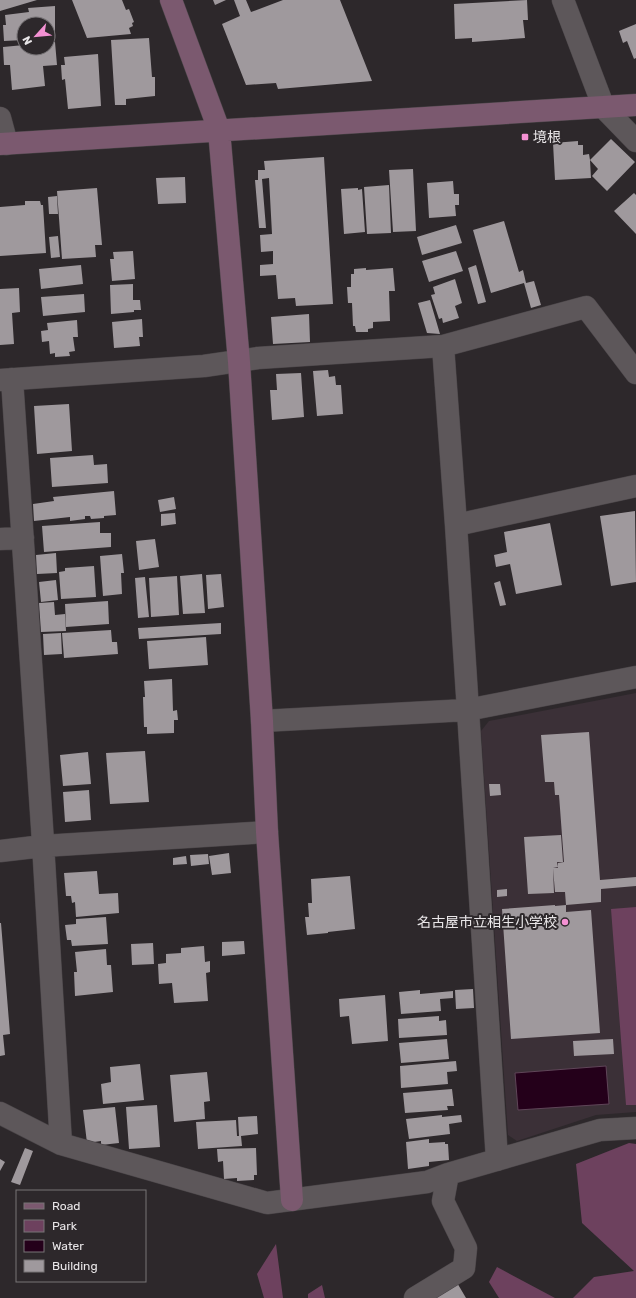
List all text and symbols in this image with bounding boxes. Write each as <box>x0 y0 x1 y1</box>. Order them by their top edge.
north arrow <box>16 16 56 56</box>
text: N <box>20 34 35 47</box>
place label: 境根 <box>533 129 561 146</box>
marker: 境根 <box>520 132 530 142</box>
place label: 名古屋市立相生小学校 <box>417 914 557 931</box>
marker: 名古屋市立相生小学校 <box>560 917 570 927</box>
legend <box>16 1190 146 1282</box>
text: Road <box>52 1199 80 1213</box>
text: Park <box>52 1219 78 1233</box>
text: Water <box>52 1239 84 1253</box>
text: Building <box>52 1259 98 1273</box>

